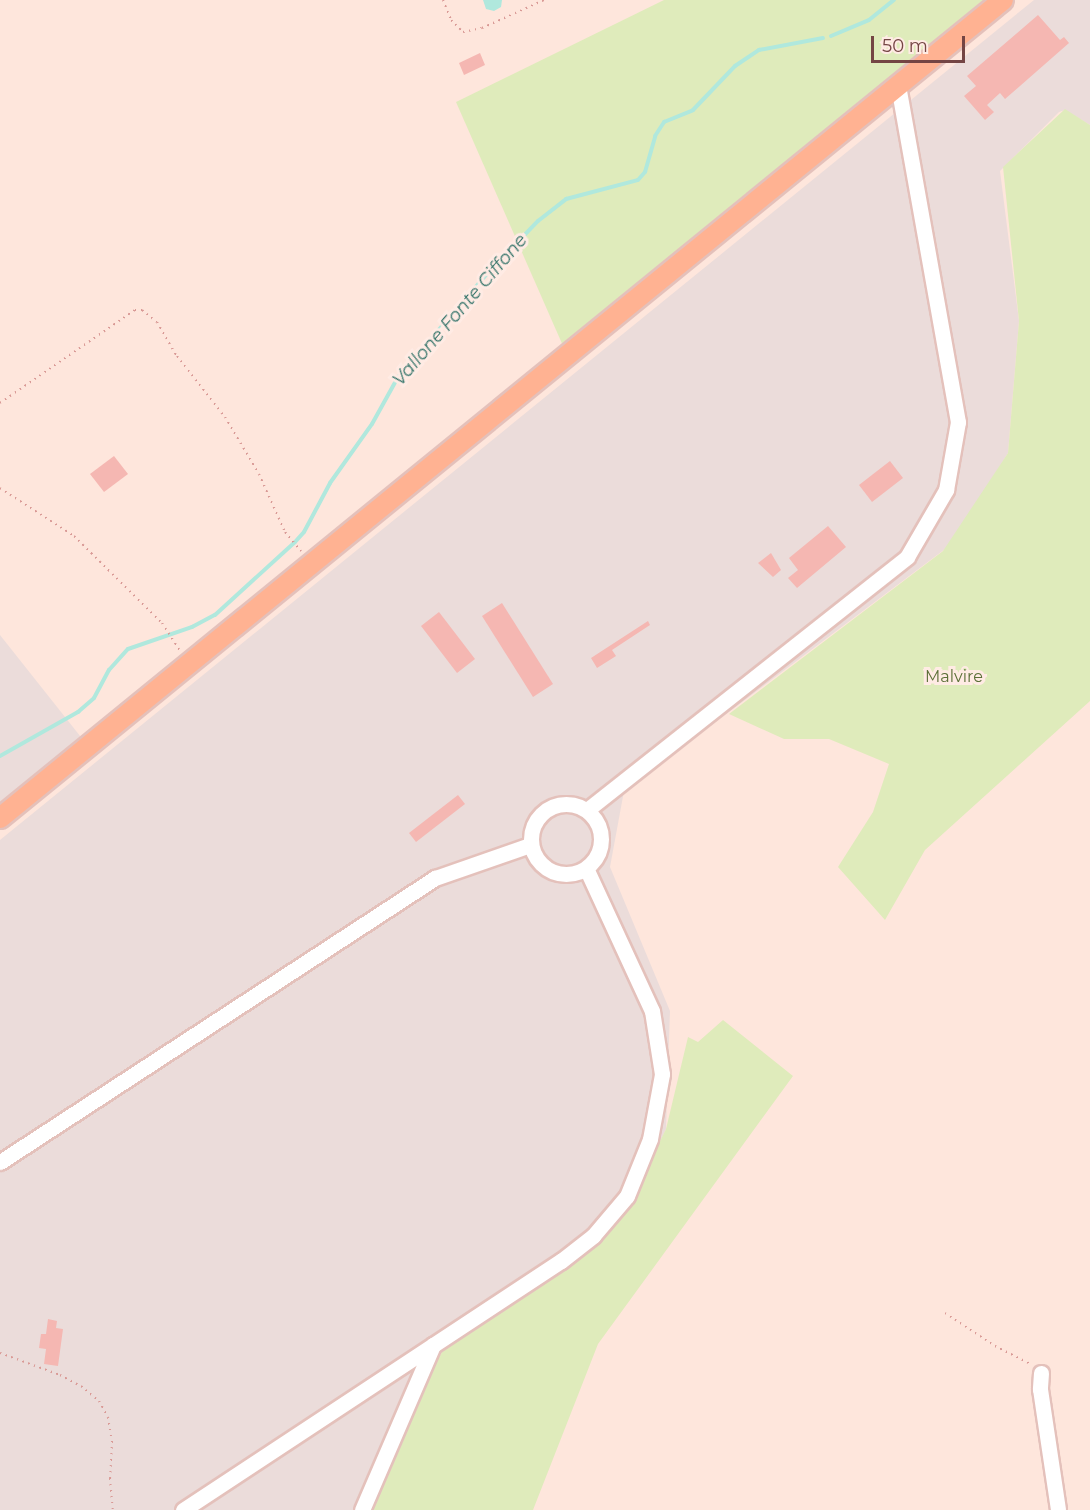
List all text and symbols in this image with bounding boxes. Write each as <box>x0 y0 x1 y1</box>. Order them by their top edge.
scale bar <box>874 24 968 62</box>
text: 50 m <box>882 35 928 57</box>
water label: Vallone Fonte Ciffone <box>388 230 532 390</box>
park label: Malvire <box>925 667 983 687</box>

